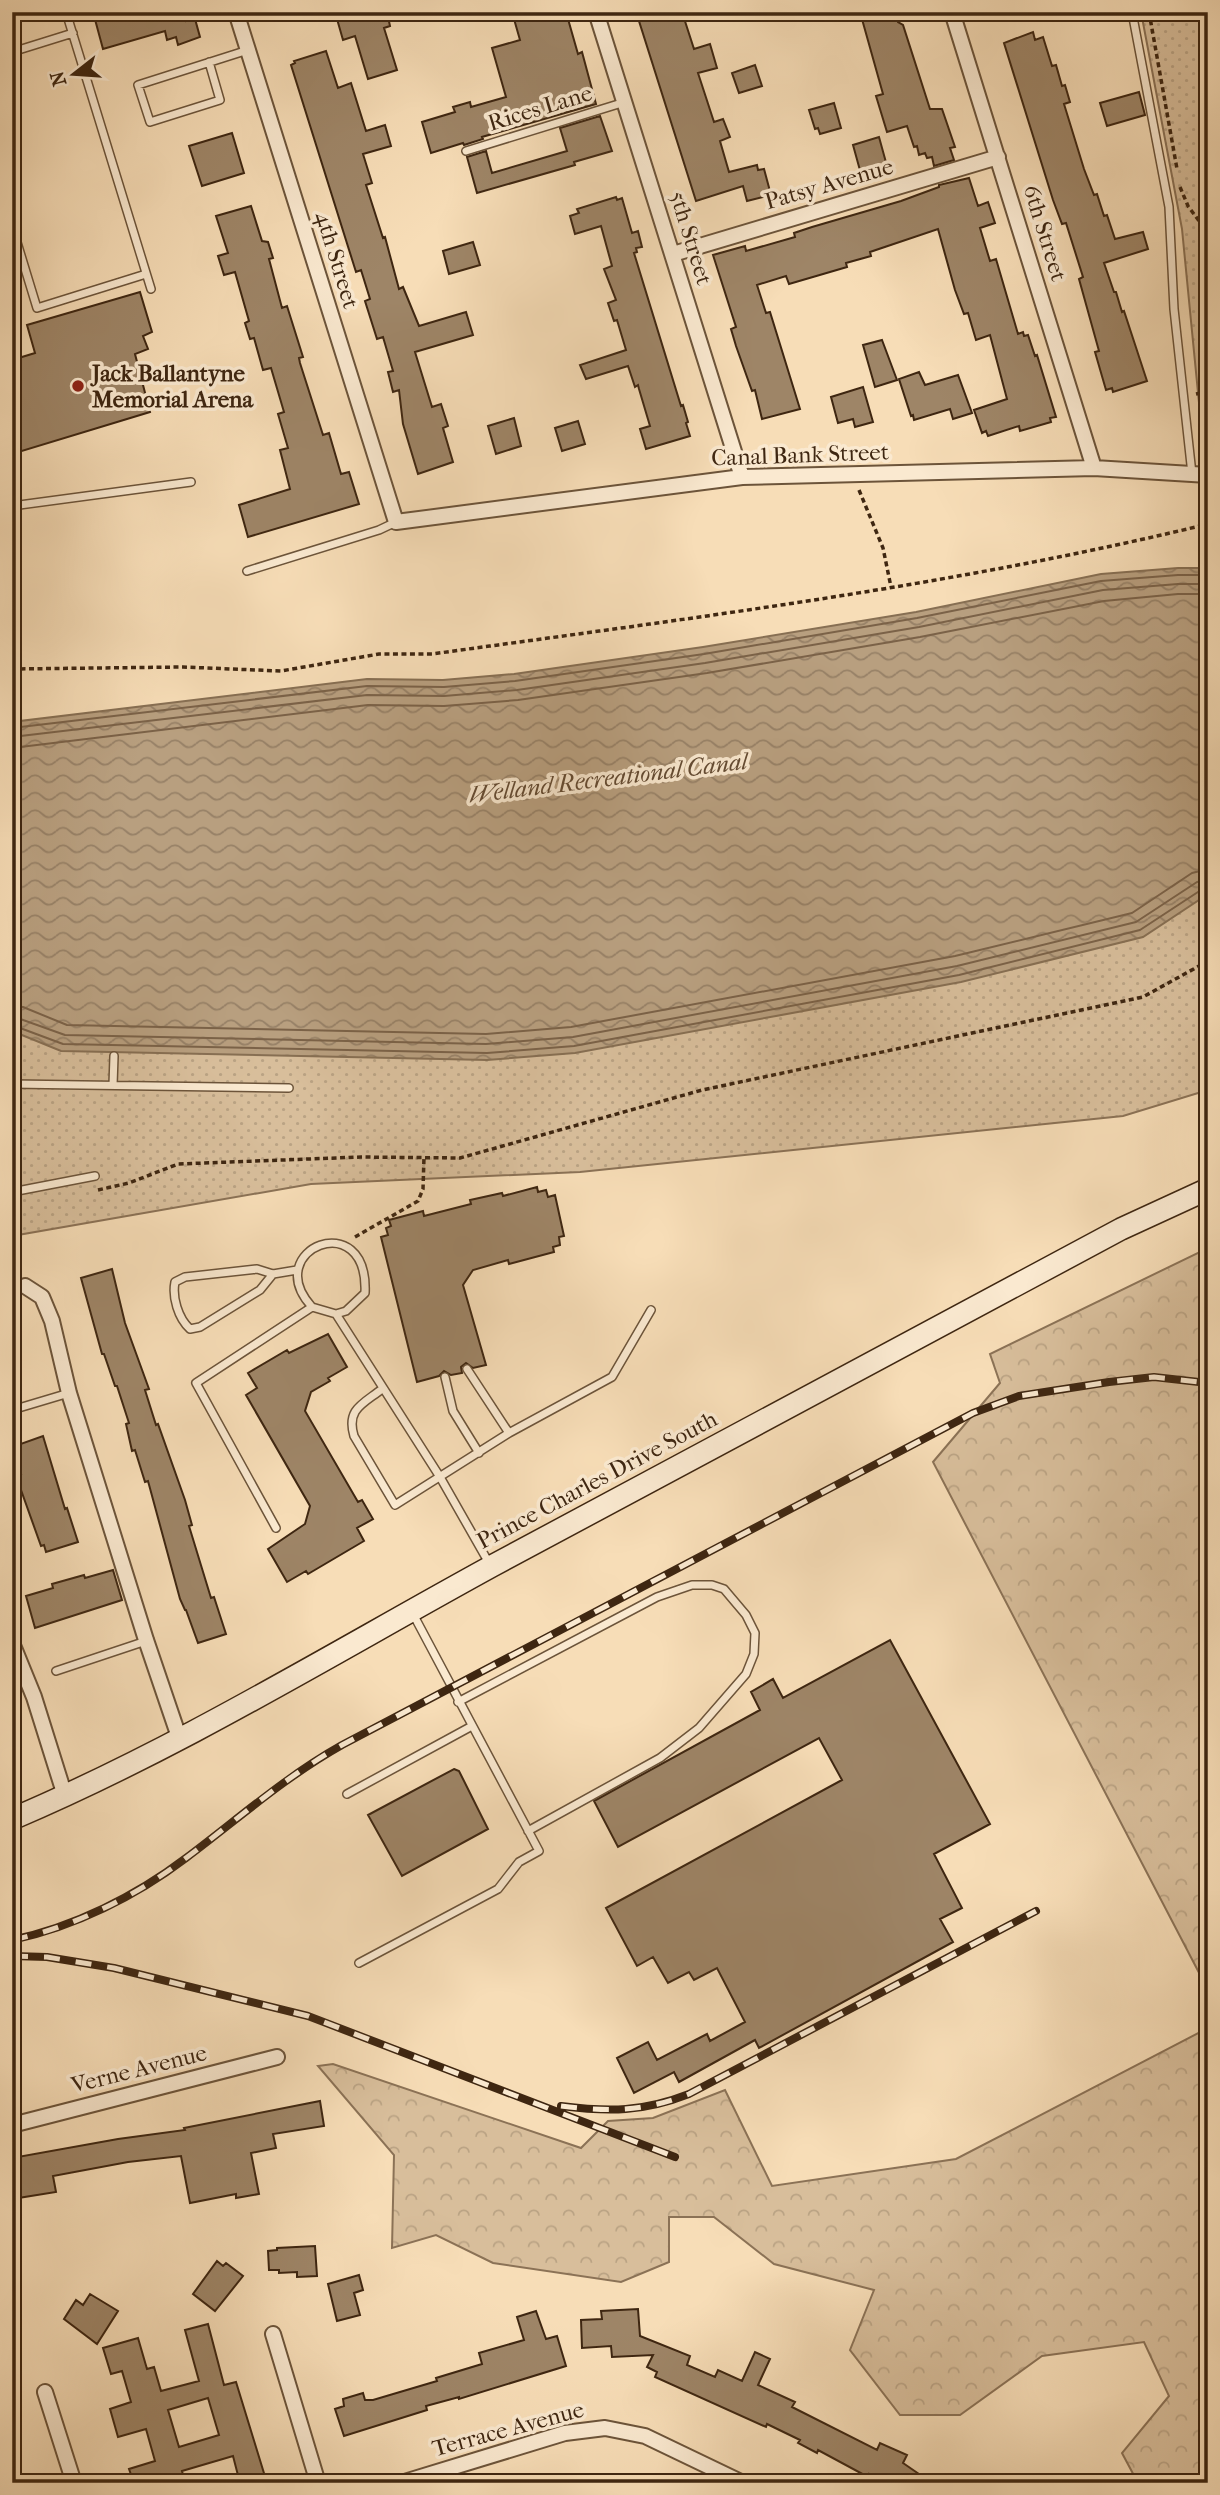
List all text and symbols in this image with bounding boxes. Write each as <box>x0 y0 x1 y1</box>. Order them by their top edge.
north arrow <box>38 38 108 108</box>
text: N <box>46 68 71 89</box>
street label: Rices Lane <box>485 79 595 137</box>
street label: Patsy Avenue <box>762 153 896 215</box>
street label: 6th Street <box>1018 182 1072 284</box>
street label: 5th Street <box>664 188 718 288</box>
street label: 4th Street <box>309 208 365 312</box>
place label: Jack Ballantyne Memorial Arena <box>90 360 254 413</box>
marker: Jack Ballantyne Memorial Arena <box>70 378 86 394</box>
street label: Canal Bank Street <box>711 438 889 472</box>
water label: Welland Recreational Canal <box>467 747 752 809</box>
street label: Prince Charles Drive South <box>472 1405 722 1555</box>
street label: Verne Avenue <box>68 2039 210 2099</box>
street label: Terrace Avenue <box>429 2396 587 2462</box>

